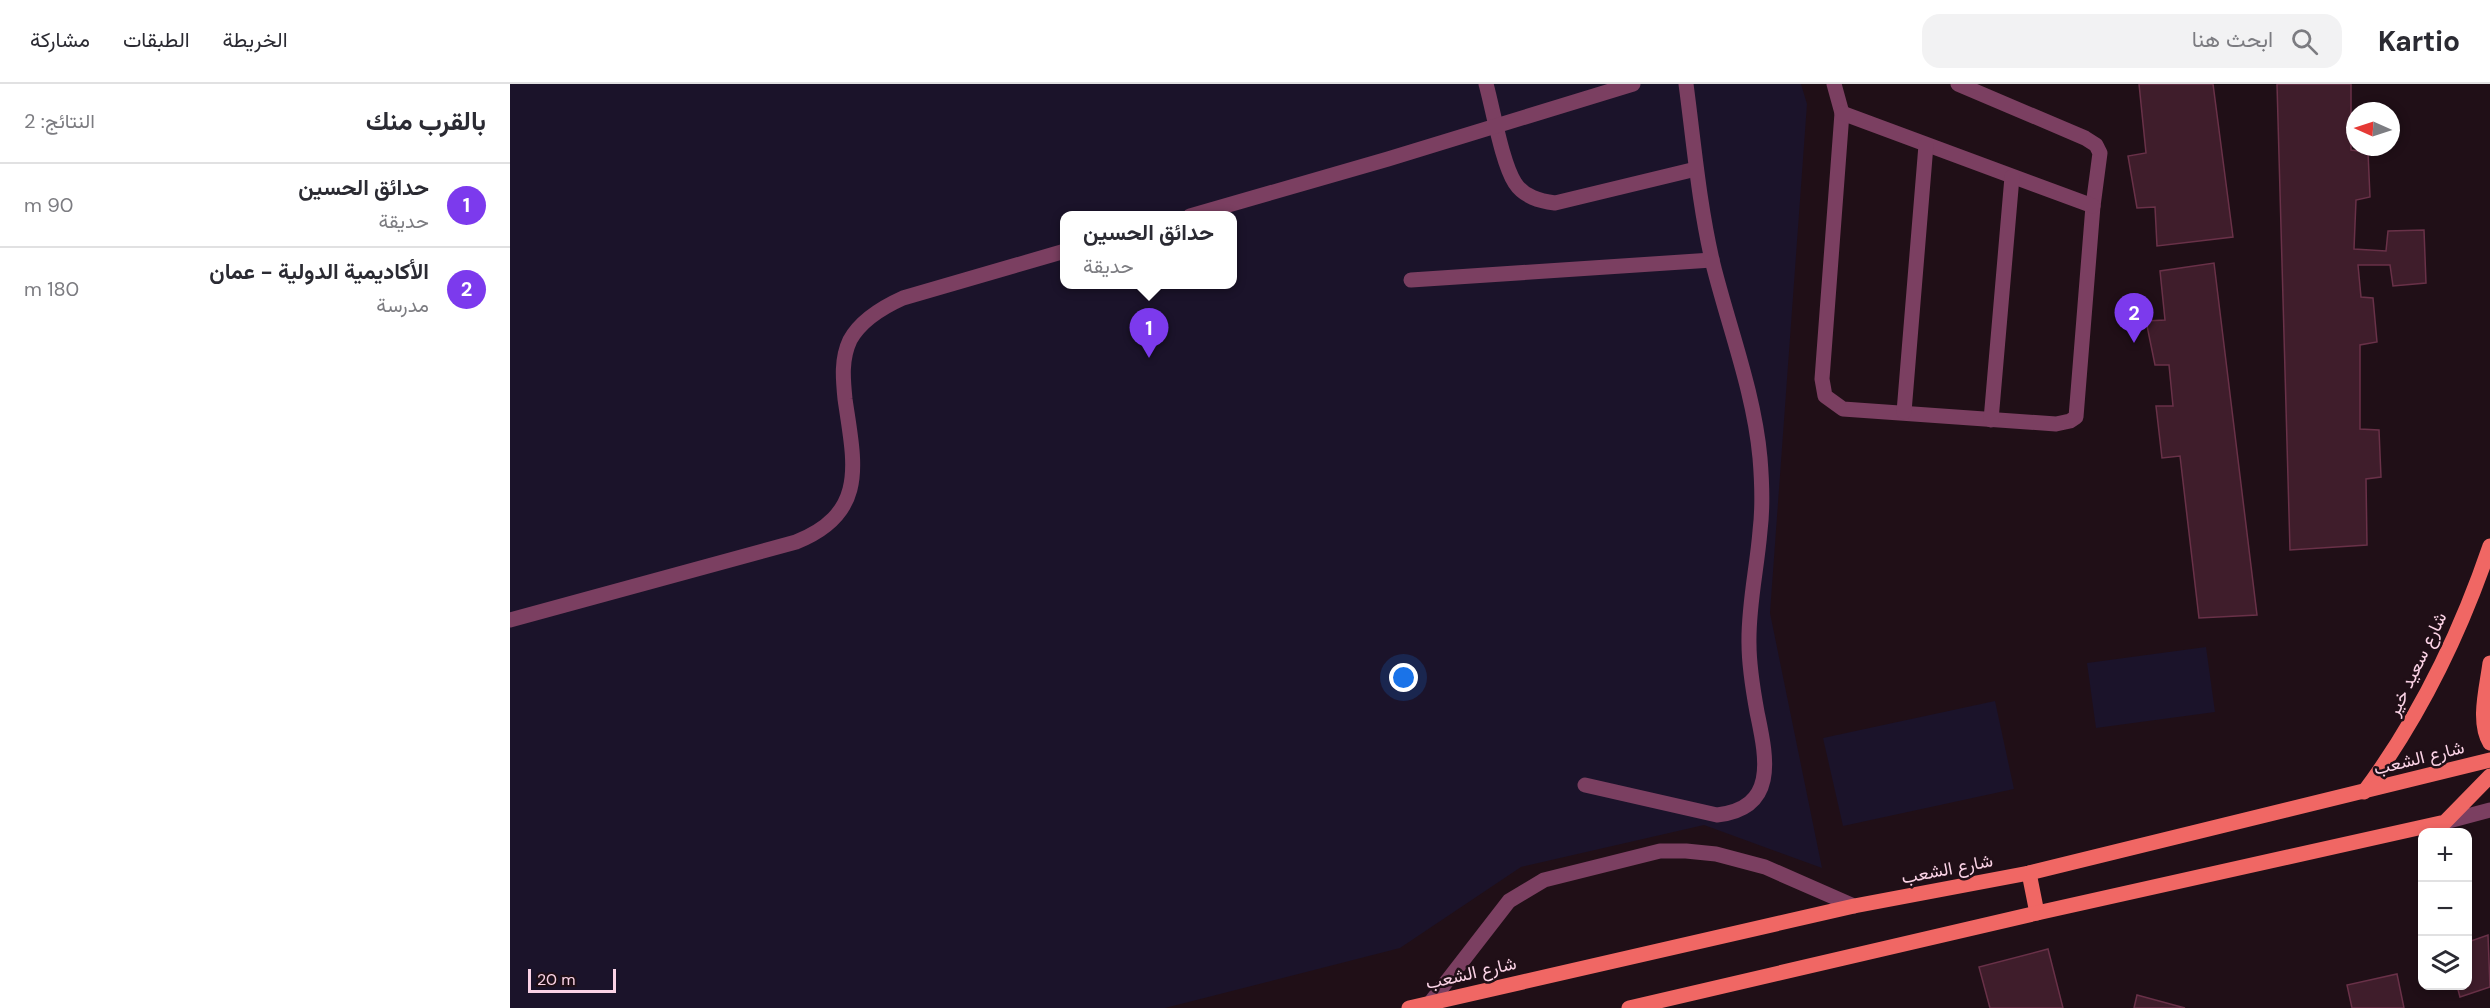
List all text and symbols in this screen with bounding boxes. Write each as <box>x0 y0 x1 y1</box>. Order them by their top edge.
search box <box>1922 14 2342 68</box>
text: Kartio <box>2378 23 2460 60</box>
text: ابحث هنا <box>2192 25 2273 54</box>
icon: search <box>2288 25 2321 58</box>
text: مشاركة <box>30 26 90 54</box>
text: الطبقات <box>123 26 190 54</box>
text: الخريطة <box>223 26 288 54</box>
north arrow <box>2346 102 2400 156</box>
text: بالقرب منك <box>366 104 486 138</box>
text: النتائج: 2 <box>24 108 95 134</box>
text: حدائق الحسين <box>298 173 429 202</box>
text: 90 m <box>24 192 73 218</box>
text: 1 <box>463 192 470 218</box>
text: حديقة <box>378 208 429 234</box>
popup <box>1060 211 1237 289</box>
text: حدائق الحسين <box>1083 218 1214 247</box>
text: حديقة <box>1083 253 1134 279</box>
text: الأكاديمية الدولية - عمان <box>209 257 429 286</box>
text: 180 m <box>24 276 79 302</box>
text: 2 <box>461 276 472 302</box>
text: مدرسة <box>376 292 429 318</box>
pin: 2 <box>2114 294 2154 343</box>
pin: 1 <box>1130 308 1168 358</box>
street label: شارع سعيد خير <box>2381 608 2452 721</box>
your location <box>1389 663 1418 692</box>
street label: شارع الشعب <box>2371 735 2467 781</box>
map controls <box>2418 828 2472 990</box>
button: + <box>2418 828 2472 882</box>
street label: شارع الشعب <box>1899 848 1995 890</box>
button: − <box>2418 882 2472 936</box>
button: layers <box>2418 936 2472 990</box>
street label: شارع الشعب <box>1423 951 1519 995</box>
scale bar <box>528 966 616 994</box>
text: 20 m <box>537 969 576 990</box>

